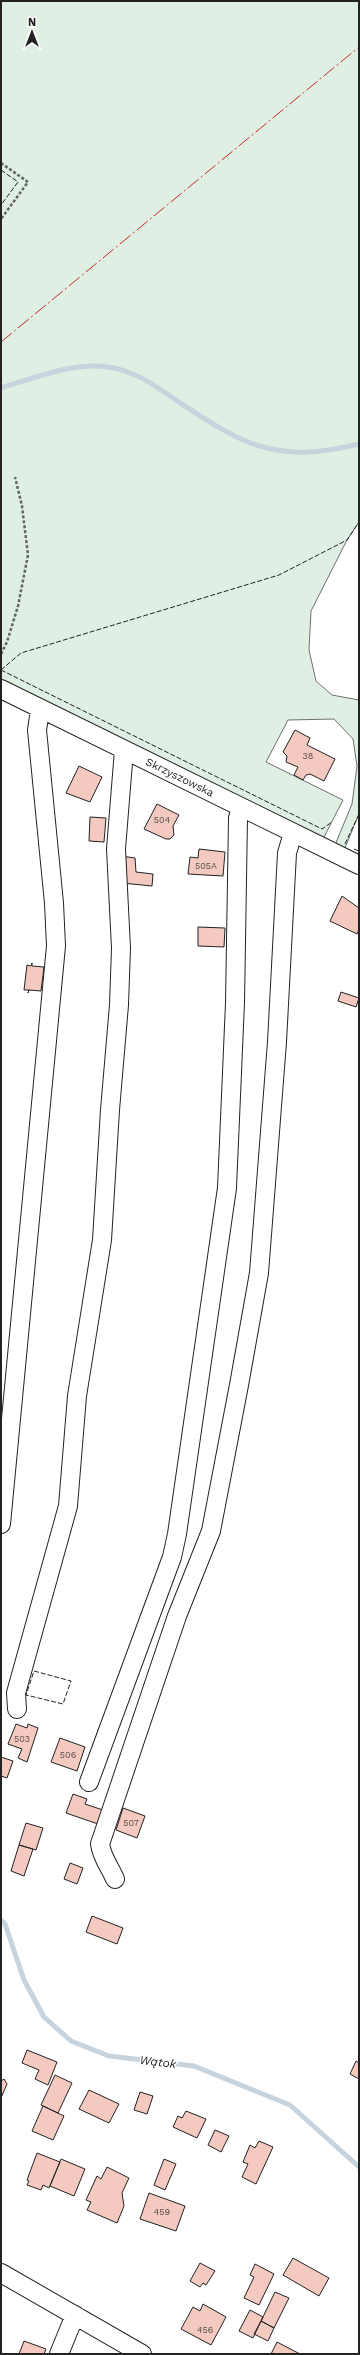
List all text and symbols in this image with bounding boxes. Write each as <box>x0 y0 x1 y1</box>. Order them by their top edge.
north arrow <box>12 12 52 52</box>
text: N <box>28 16 36 29</box>
house number: 38 <box>303 751 313 761</box>
street label: Skrzyszowska <box>143 755 216 800</box>
house number: 504 <box>154 815 171 825</box>
house number: 505A <box>195 861 217 871</box>
house number: 503 <box>14 1734 30 1744</box>
house number: 506 <box>60 1750 76 1760</box>
house number: 507 <box>123 1818 139 1828</box>
water label: Wątok <box>139 2053 178 2071</box>
house number: 459 <box>154 2207 170 2217</box>
house number: 456 <box>197 2325 213 2335</box>

